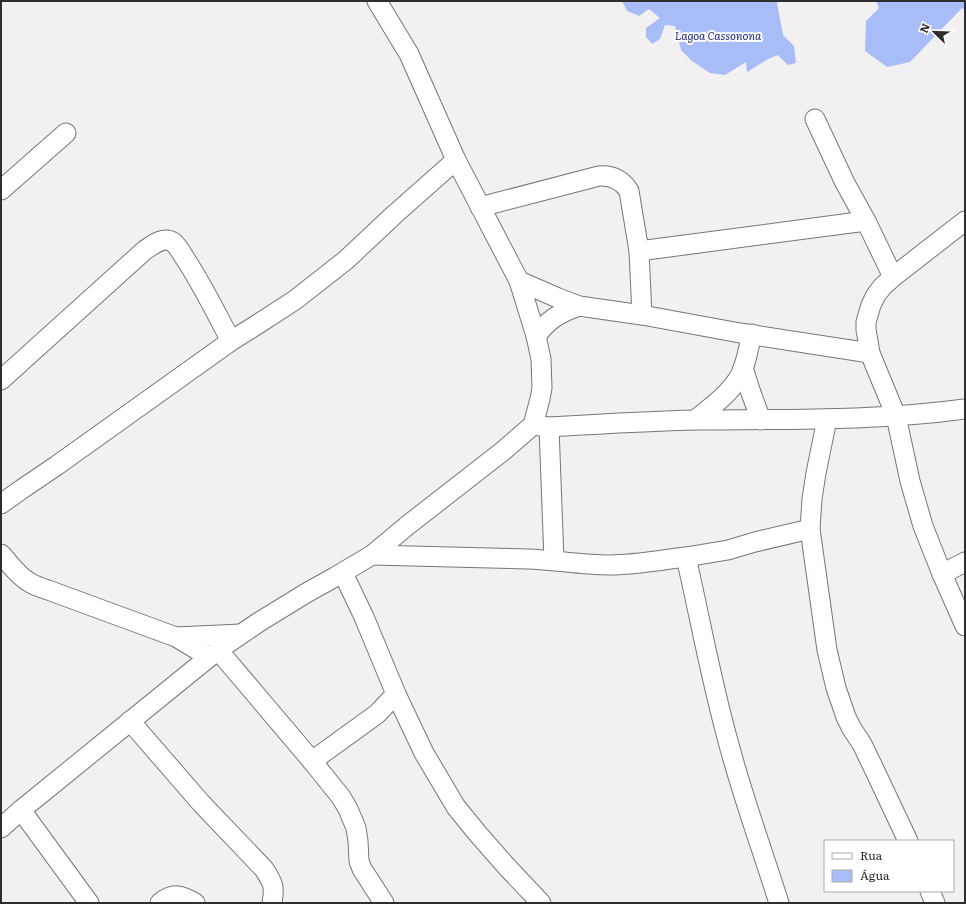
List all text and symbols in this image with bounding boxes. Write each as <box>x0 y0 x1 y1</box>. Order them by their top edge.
north arrow <box>914 12 954 52</box>
text: N <box>915 20 933 35</box>
water label: Lagoa Cassonona <box>675 27 762 43</box>
legend <box>824 840 954 892</box>
text: Rua <box>860 846 883 864</box>
text: Água <box>860 866 890 884</box>

